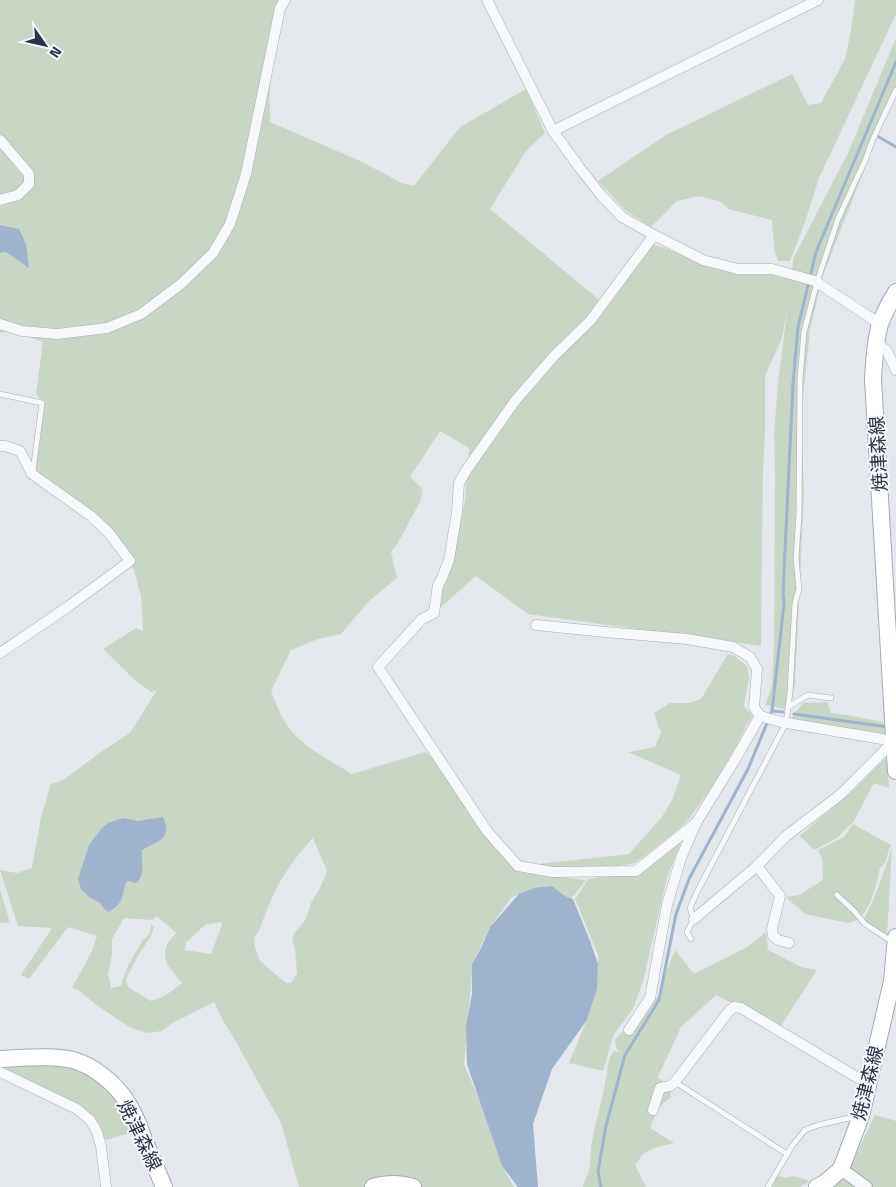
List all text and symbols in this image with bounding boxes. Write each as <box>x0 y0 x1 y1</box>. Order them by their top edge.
north arrow <box>20 20 70 70</box>
text: N <box>45 43 68 62</box>
street label: 焼津森線 <box>861 415 894 493</box>
street label: 焼津森線 <box>843 1042 890 1123</box>
street label: 焼津森線 <box>111 1094 170 1175</box>

